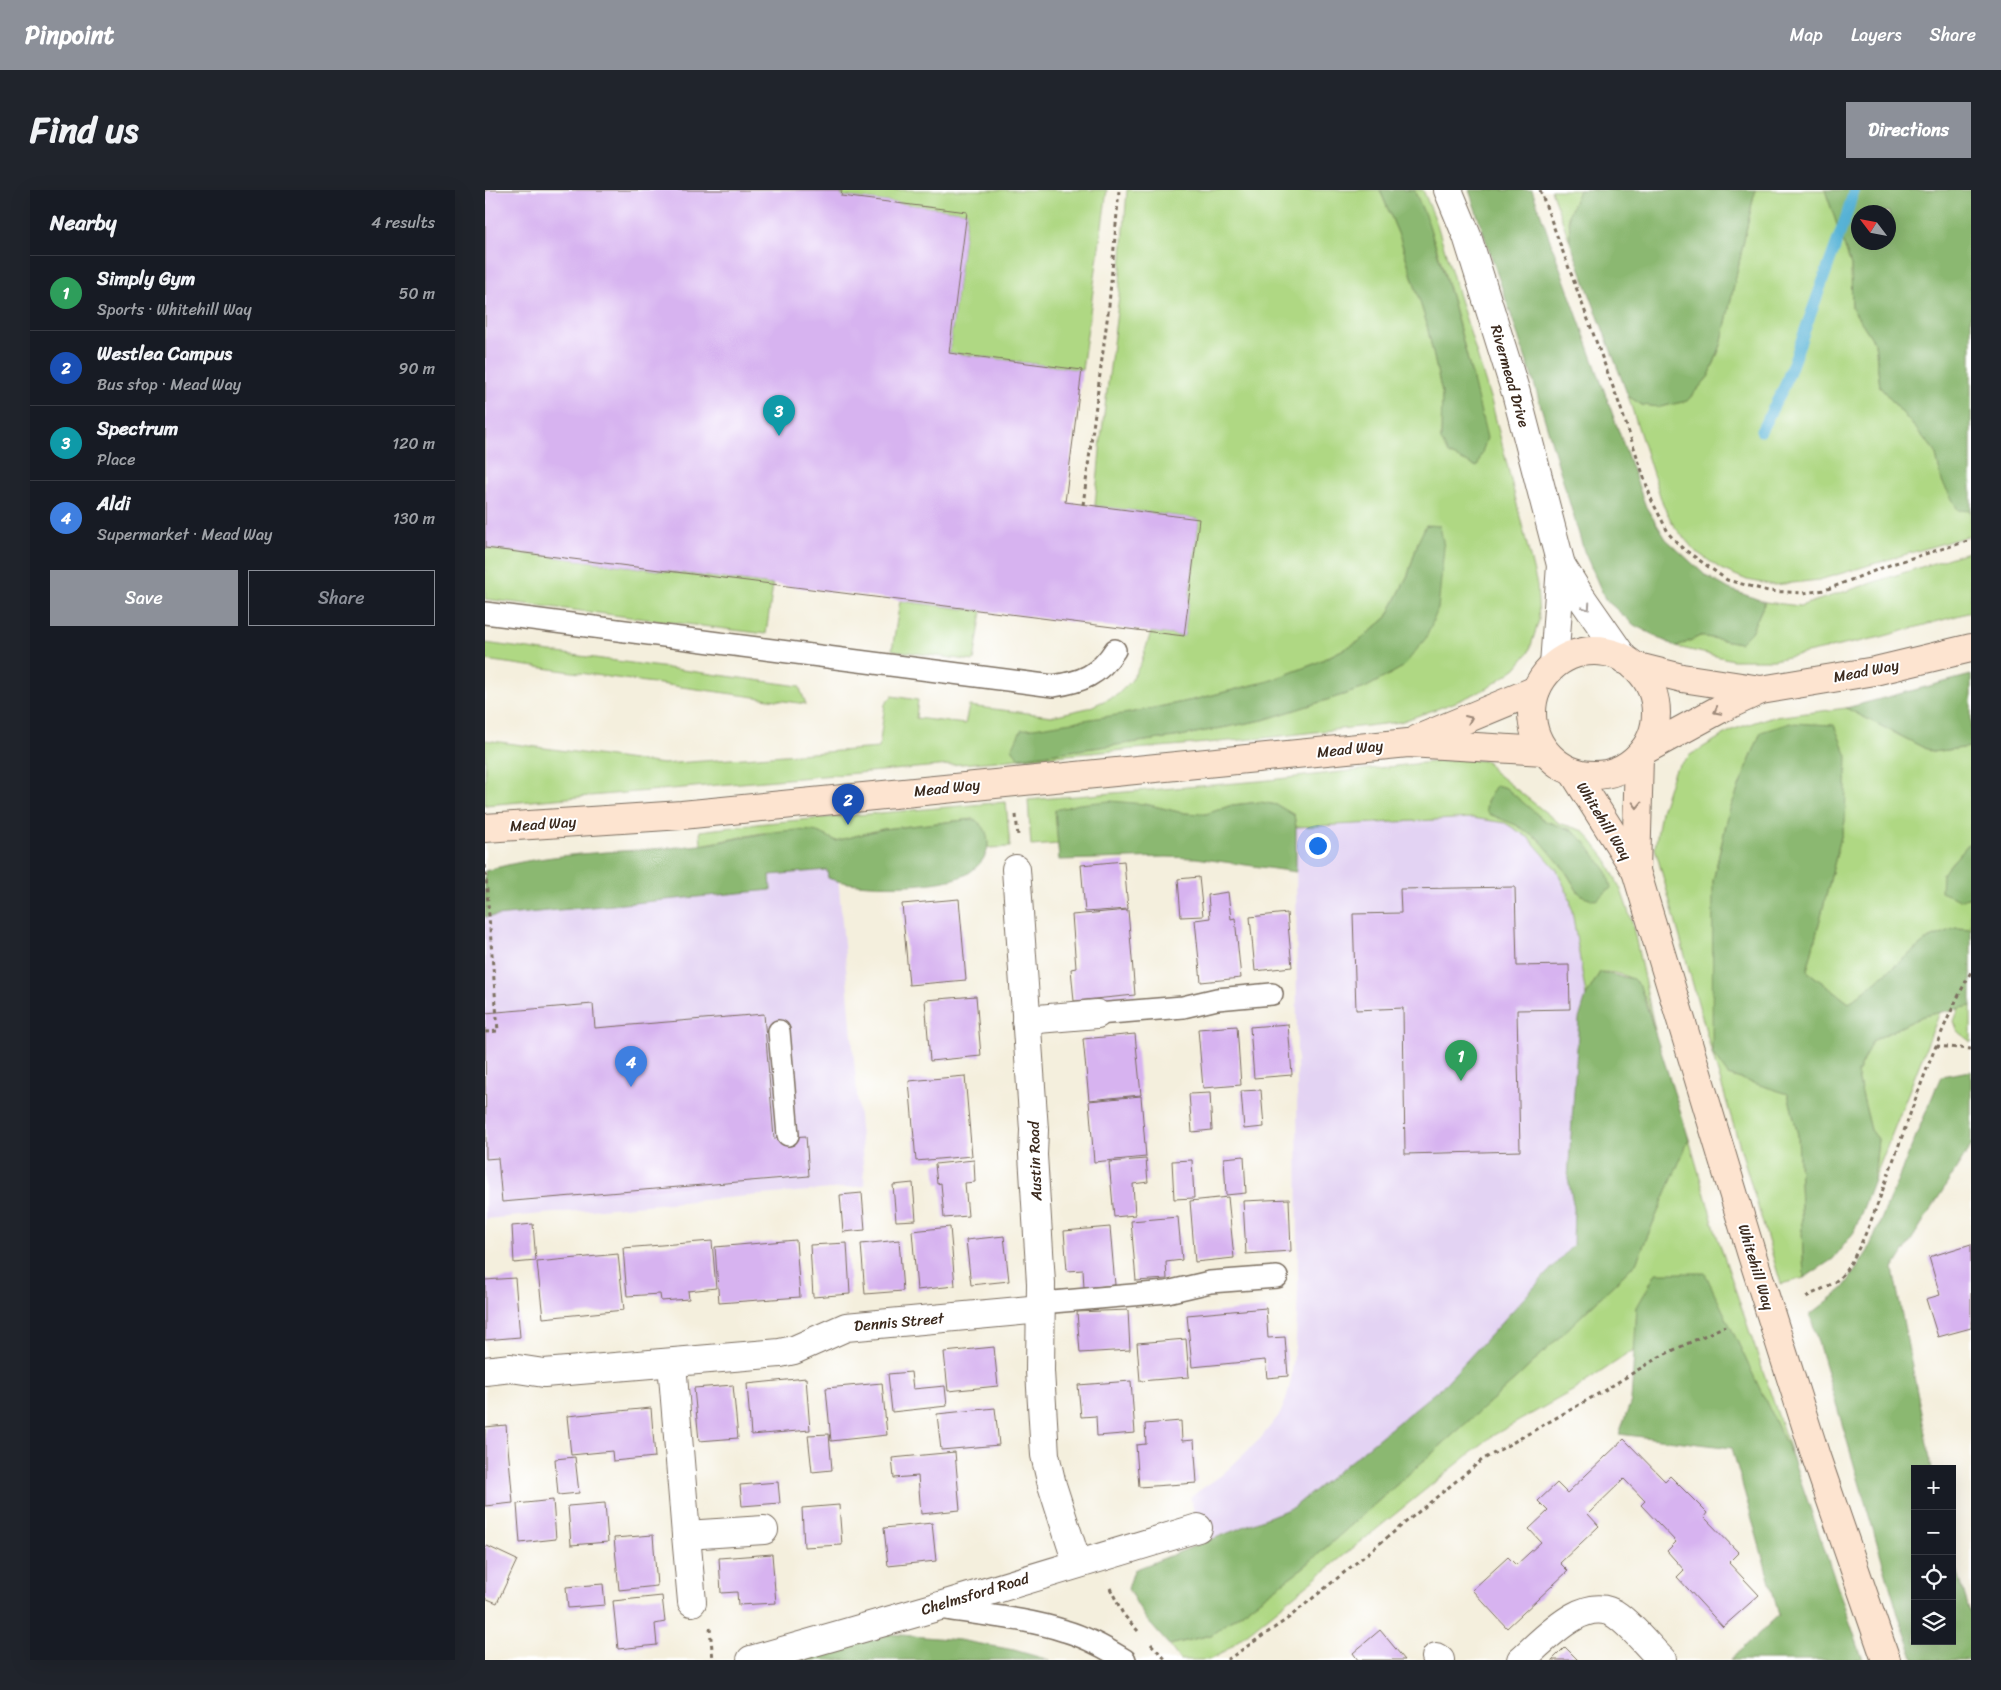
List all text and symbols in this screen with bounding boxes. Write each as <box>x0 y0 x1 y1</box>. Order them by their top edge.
text: Pinpoint <box>25 14 114 56</box>
text: Map <box>1790 19 1823 51</box>
text: Layers <box>1851 19 1902 51</box>
text: Share <box>1930 19 1976 51</box>
text: Find us <box>30 99 138 161</box>
button: Directions <box>1846 102 1971 158</box>
text: Nearby <box>50 204 116 242</box>
north arrow <box>1851 205 1896 250</box>
text: 4 results <box>371 208 435 237</box>
text: Simply Gym <box>97 262 195 295</box>
text: 1 <box>63 279 69 308</box>
text: 50 m <box>399 279 435 308</box>
text: Sports · Whitehill Way <box>97 295 252 324</box>
street label: Rivermead Drive <box>1483 322 1537 430</box>
text: Westlea Campus <box>97 337 232 370</box>
text: 2 <box>61 354 71 383</box>
text: 90 m <box>399 354 435 383</box>
text: Bus stop · Mead Way <box>97 370 241 399</box>
pin: 3 <box>763 395 795 436</box>
text: Spectrum <box>97 412 178 445</box>
text: 3 <box>62 429 70 458</box>
text: 120 m <box>392 429 435 458</box>
text: Place <box>97 445 136 474</box>
text: Aldi <box>97 487 130 520</box>
text: 4 <box>61 504 71 533</box>
text: 130 m <box>393 504 435 533</box>
text: Supermarket · Mead Way <box>97 520 272 549</box>
button: Save <box>50 570 238 626</box>
button: Share <box>248 570 435 626</box>
one-way arrow <box>1581 601 1591 610</box>
street label: Mead Way <box>1831 652 1901 690</box>
one-way arrow <box>1713 705 1722 715</box>
one-way arrow <box>1464 715 1473 725</box>
street label: Mead Way <box>1316 733 1385 765</box>
street label: Mead Way <box>913 772 982 804</box>
street label: Whitehill Way <box>1569 776 1639 866</box>
pin: 2 <box>832 784 864 825</box>
one-way arrow <box>1631 801 1642 809</box>
street label: Mead Way <box>509 809 577 839</box>
your location <box>1305 833 1331 859</box>
pin: 1 <box>1445 1040 1477 1081</box>
pin: 4 <box>615 1046 647 1087</box>
street label: Austin Road <box>1021 1120 1049 1202</box>
street label: Whitehill Way <box>1731 1221 1782 1314</box>
street label: Dennis Street <box>853 1305 946 1339</box>
map controls <box>1911 1465 1956 1645</box>
button: + <box>1911 1465 1956 1510</box>
button: − <box>1911 1510 1956 1555</box>
button: locate <box>1911 1555 1956 1600</box>
street label: Chelmsford Road <box>918 1565 1033 1623</box>
button: layers <box>1911 1600 1956 1645</box>

